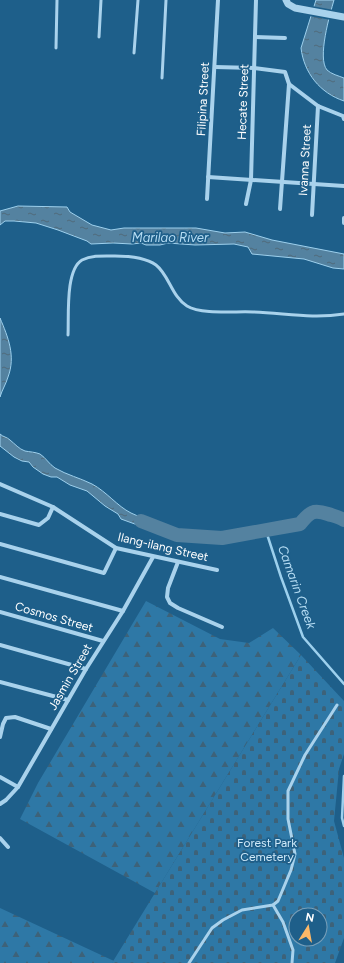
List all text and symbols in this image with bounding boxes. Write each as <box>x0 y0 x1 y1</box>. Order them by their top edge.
street label: Filipina Street <box>194 61 212 136</box>
street label: Hecate Street <box>235 63 251 140</box>
street label: Ivanna Street <box>296 123 314 196</box>
water label: Marilao River <box>132 230 209 245</box>
street label: Ilang-ilang Street <box>116 530 210 564</box>
water label: Camarin Creek <box>275 543 319 632</box>
street label: Cosmos Street <box>13 599 95 635</box>
street label: Jasmin Street <box>45 641 95 713</box>
park label: Forest Park Cemetery <box>237 836 297 864</box>
north arrow <box>288 907 328 947</box>
text: N <box>304 910 315 925</box>

